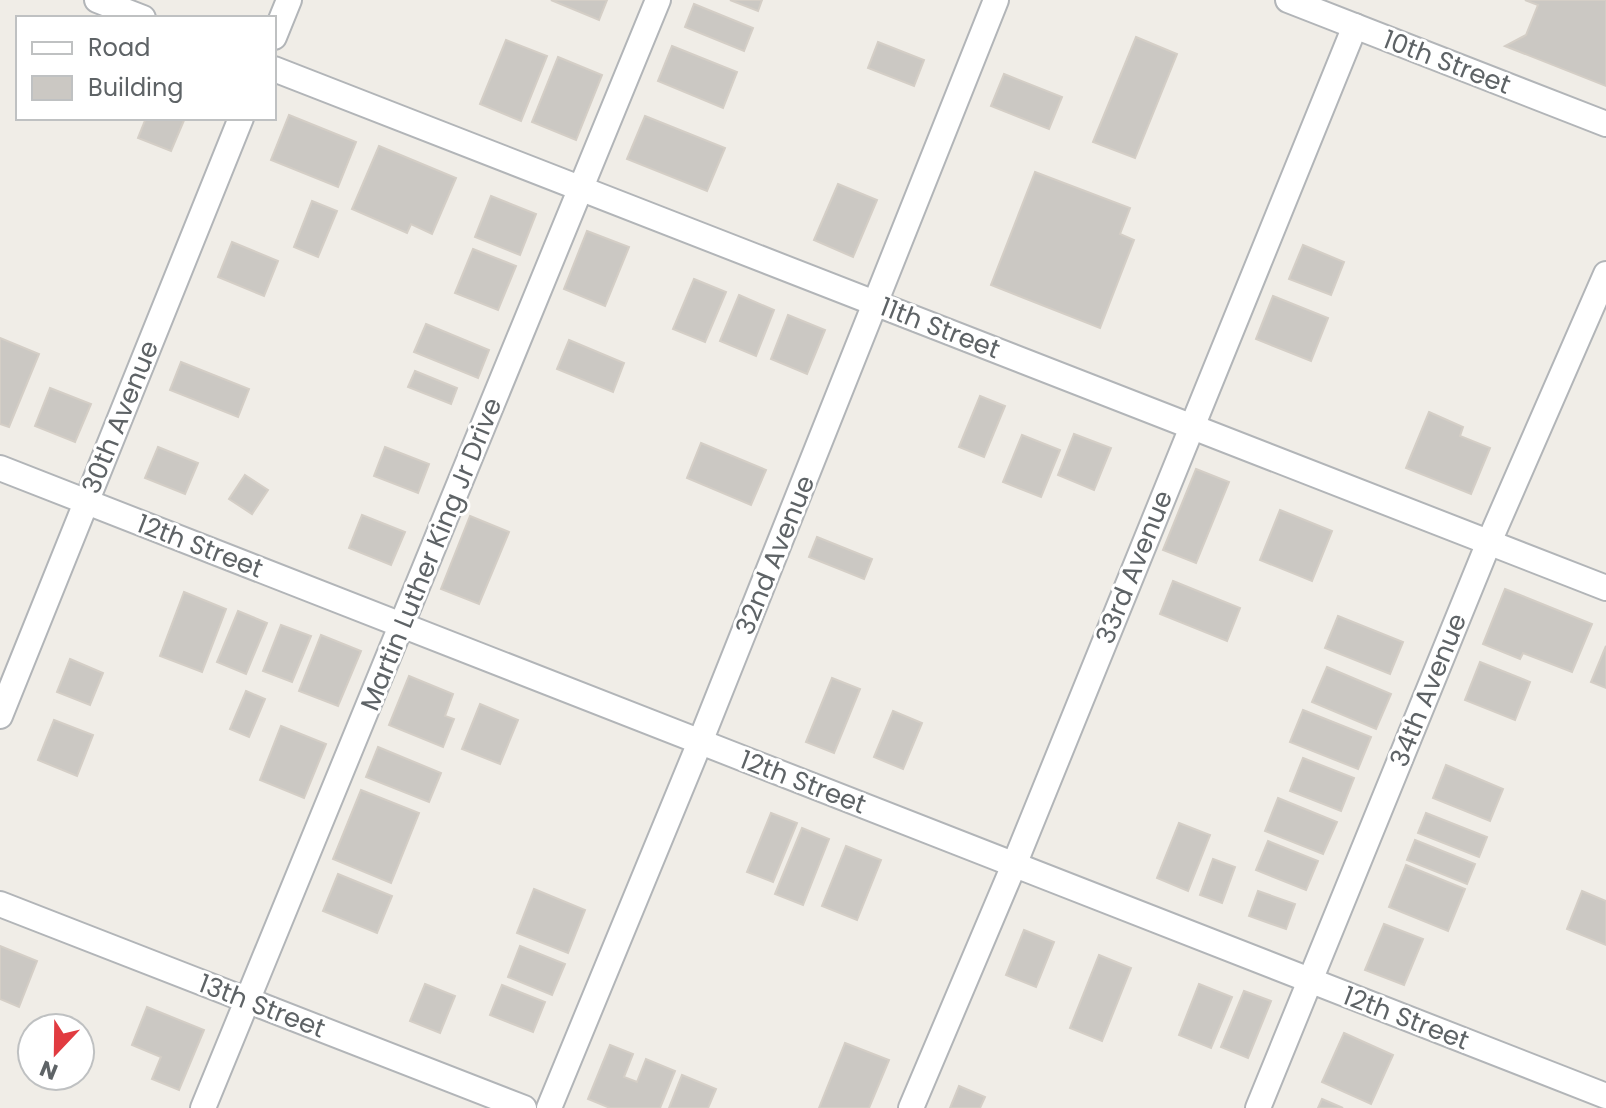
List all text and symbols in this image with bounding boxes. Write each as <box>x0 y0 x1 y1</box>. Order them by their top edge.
legend <box>16 16 276 120</box>
street label: 10th Street <box>1378 21 1516 103</box>
text: Road <box>88 31 150 64</box>
text: Building <box>88 71 184 104</box>
street label: 11th Street <box>875 289 1005 367</box>
street label: 30th Avenue <box>73 335 167 499</box>
street label: Martin Luther King Jr Drive <box>352 392 510 716</box>
street label: 32nd Avenue <box>727 470 823 640</box>
street label: 33rd Avenue <box>1087 485 1181 649</box>
street label: 12th Street <box>132 505 268 587</box>
street label: 34th Avenue <box>1381 608 1475 772</box>
street label: 12th Street <box>735 741 871 823</box>
street label: 13th Street <box>194 965 330 1047</box>
street label: 12th Street <box>1338 977 1474 1059</box>
north arrow <box>16 1012 96 1092</box>
text: N <box>35 1053 62 1088</box>

